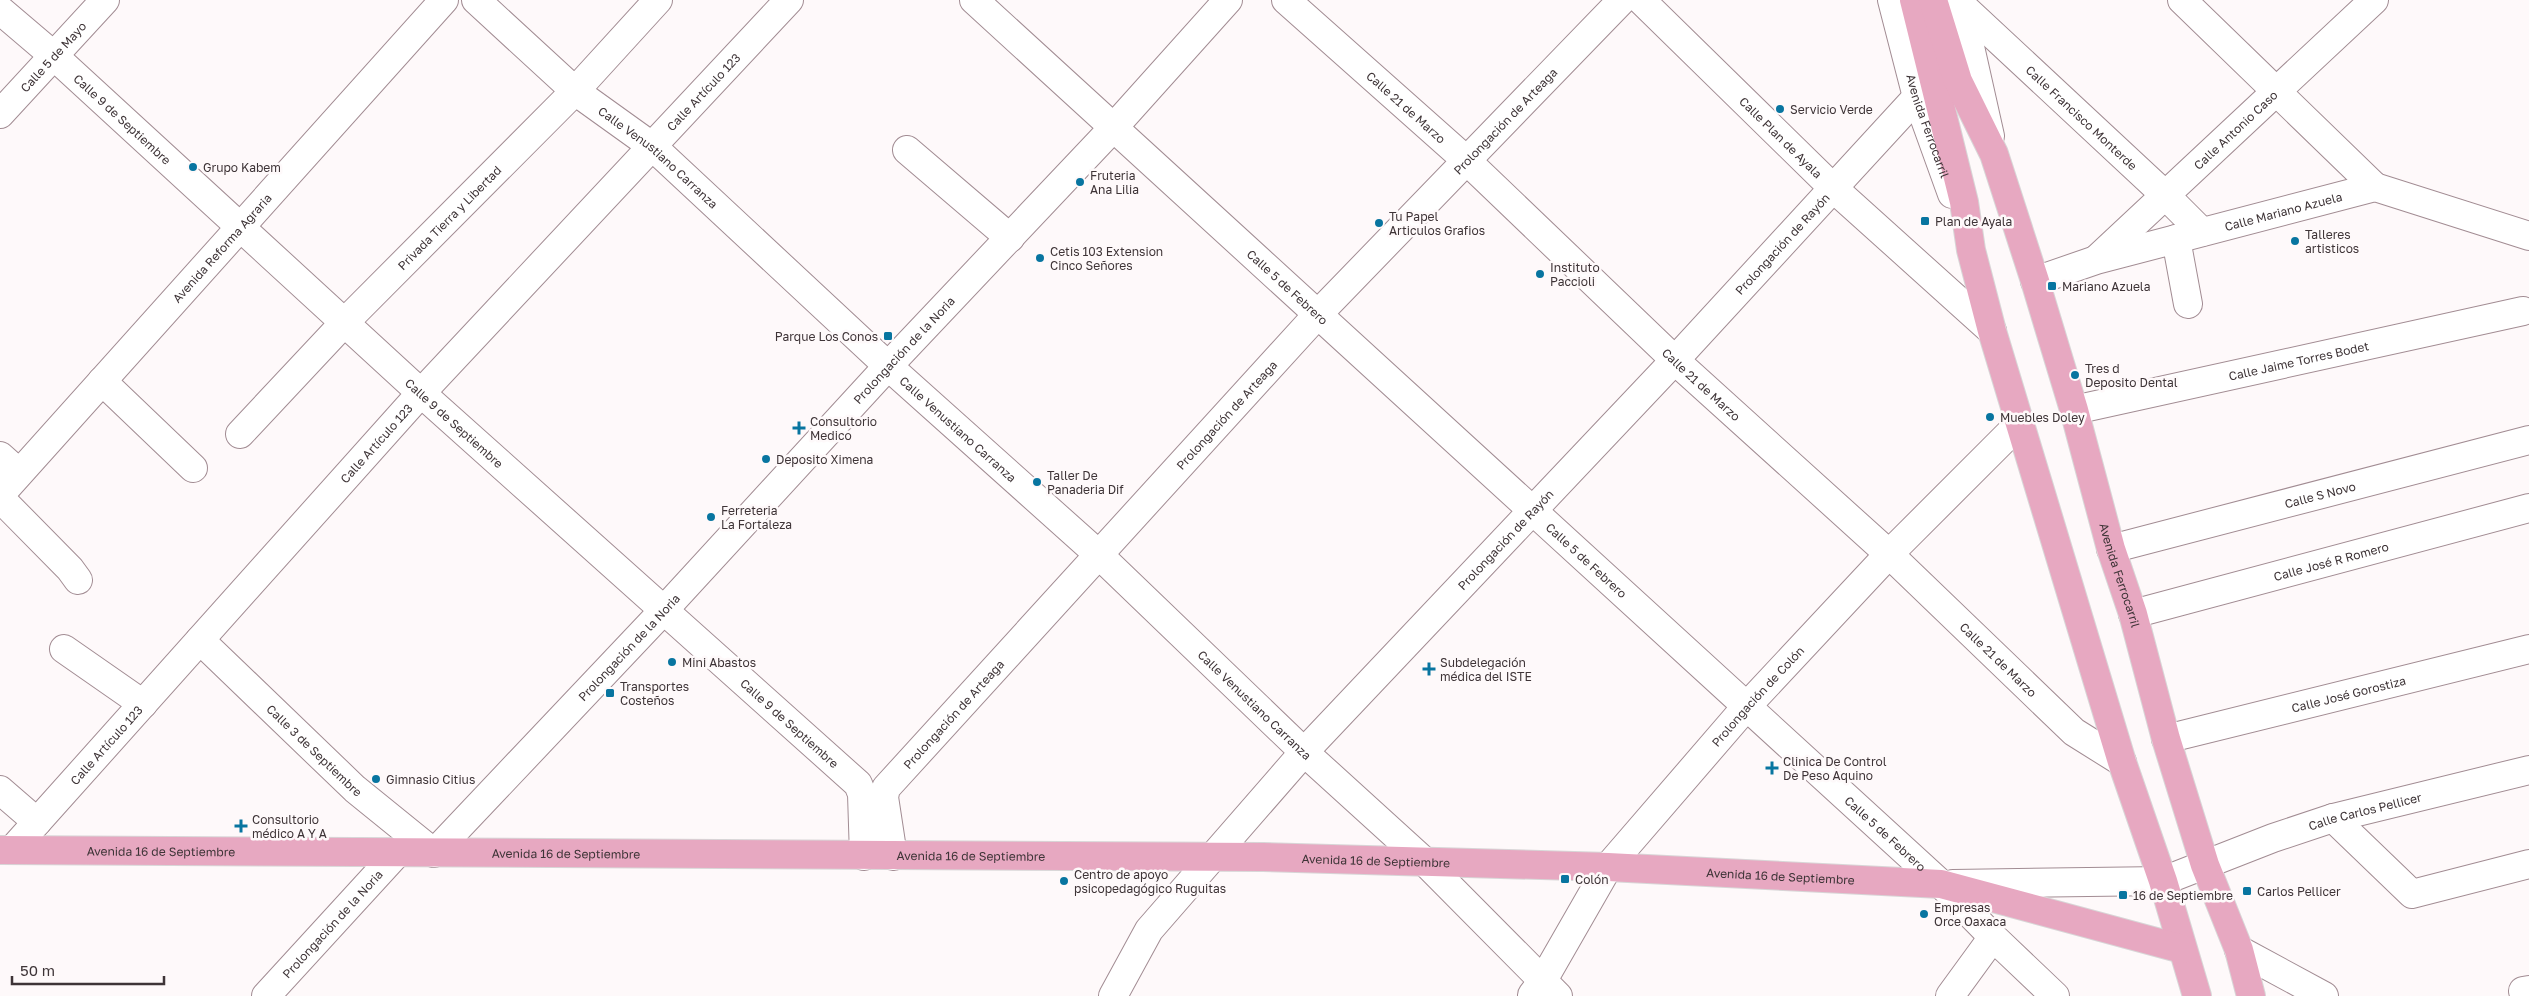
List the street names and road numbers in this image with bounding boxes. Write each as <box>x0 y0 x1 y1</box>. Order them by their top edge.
street label: Calle 5 de Mayo <box>17 18 89 95</box>
street label: Calle Artículo 123 <box>663 50 743 134</box>
street label: Calle Francisco Monterde <box>2023 62 2141 173</box>
street label: Prolongación de Arteaga <box>1450 64 1560 177</box>
street label: Calle 21 de Marzo <box>1364 68 1449 146</box>
street label: Calle 9 de Septiembre <box>71 71 174 167</box>
street label: Avenida Ferrocarril <box>1904 72 1953 180</box>
street label: Calle Antonio Caso <box>2190 87 2280 172</box>
street label: Calle Plan de Ayala <box>1737 93 1826 181</box>
street label: Calle Venustiano Carranza <box>596 103 721 211</box>
street label: Privada Tierra y Libertad <box>394 162 504 273</box>
street label: Calle Mariano Azuela <box>2223 188 2344 234</box>
street label: Avenida Reforma Agraria <box>169 190 274 305</box>
street label: Prolongación de Rayón <box>1732 190 1832 298</box>
street label: Calle 5 de Febrero <box>1244 246 1331 328</box>
street label: Prolongación de la Noria <box>850 293 958 407</box>
street label: Calle Jaime Torres Bodet <box>2227 338 2370 383</box>
street label: Calle 21 de Marzo <box>1659 345 1744 424</box>
street label: Prolongación de Arteaga <box>1173 357 1280 472</box>
street label: Calle Venustiano Carranza <box>897 373 1020 485</box>
street label: Calle 9 de Septiembre <box>402 375 507 471</box>
street label: Calle Artículo 123 <box>337 400 415 486</box>
street label: Calle S Novo <box>2283 478 2357 511</box>
street label: Prolongación de Rayón <box>1454 486 1556 593</box>
street label: Calle 5 de Febrero <box>1543 519 1630 601</box>
street label: Avenida Ferrocarril <box>2097 521 2144 629</box>
street label: Calle José R Romero <box>2272 538 2390 584</box>
street label: Prolongación de la Noria <box>575 591 683 704</box>
street label: Calle 21 de Marzo <box>1957 619 2040 700</box>
street label: Prolongación de Colón <box>1708 643 1807 749</box>
street label: Calle Venustiano Carranza <box>1195 647 1315 763</box>
street label: Prolongación de Arteaga <box>900 656 1007 772</box>
street label: Calle José Gorostiza <box>2290 672 2407 715</box>
street label: Calle 9 de Septiembre <box>738 675 842 771</box>
street label: Calle 3 de Septiembre <box>264 701 365 799</box>
street label: Calle Artículo 123 <box>67 702 145 788</box>
street label: Calle Carlos Pellicer <box>2306 789 2423 833</box>
street label: Calle 5 de Febrero <box>1842 792 1929 874</box>
street label: Avenida 16 de Septiembre <box>87 843 235 859</box>
street label: Avenida 16 de Septiembre <box>492 845 640 861</box>
street label: Avenida 16 de Septiembre <box>897 847 1045 863</box>
street label: Avenida 16 de Septiembre <box>1301 851 1450 870</box>
street label: Avenida 16 de Septiembre <box>1706 865 1855 887</box>
street label: Prolongación de la Noria <box>279 866 386 981</box>

